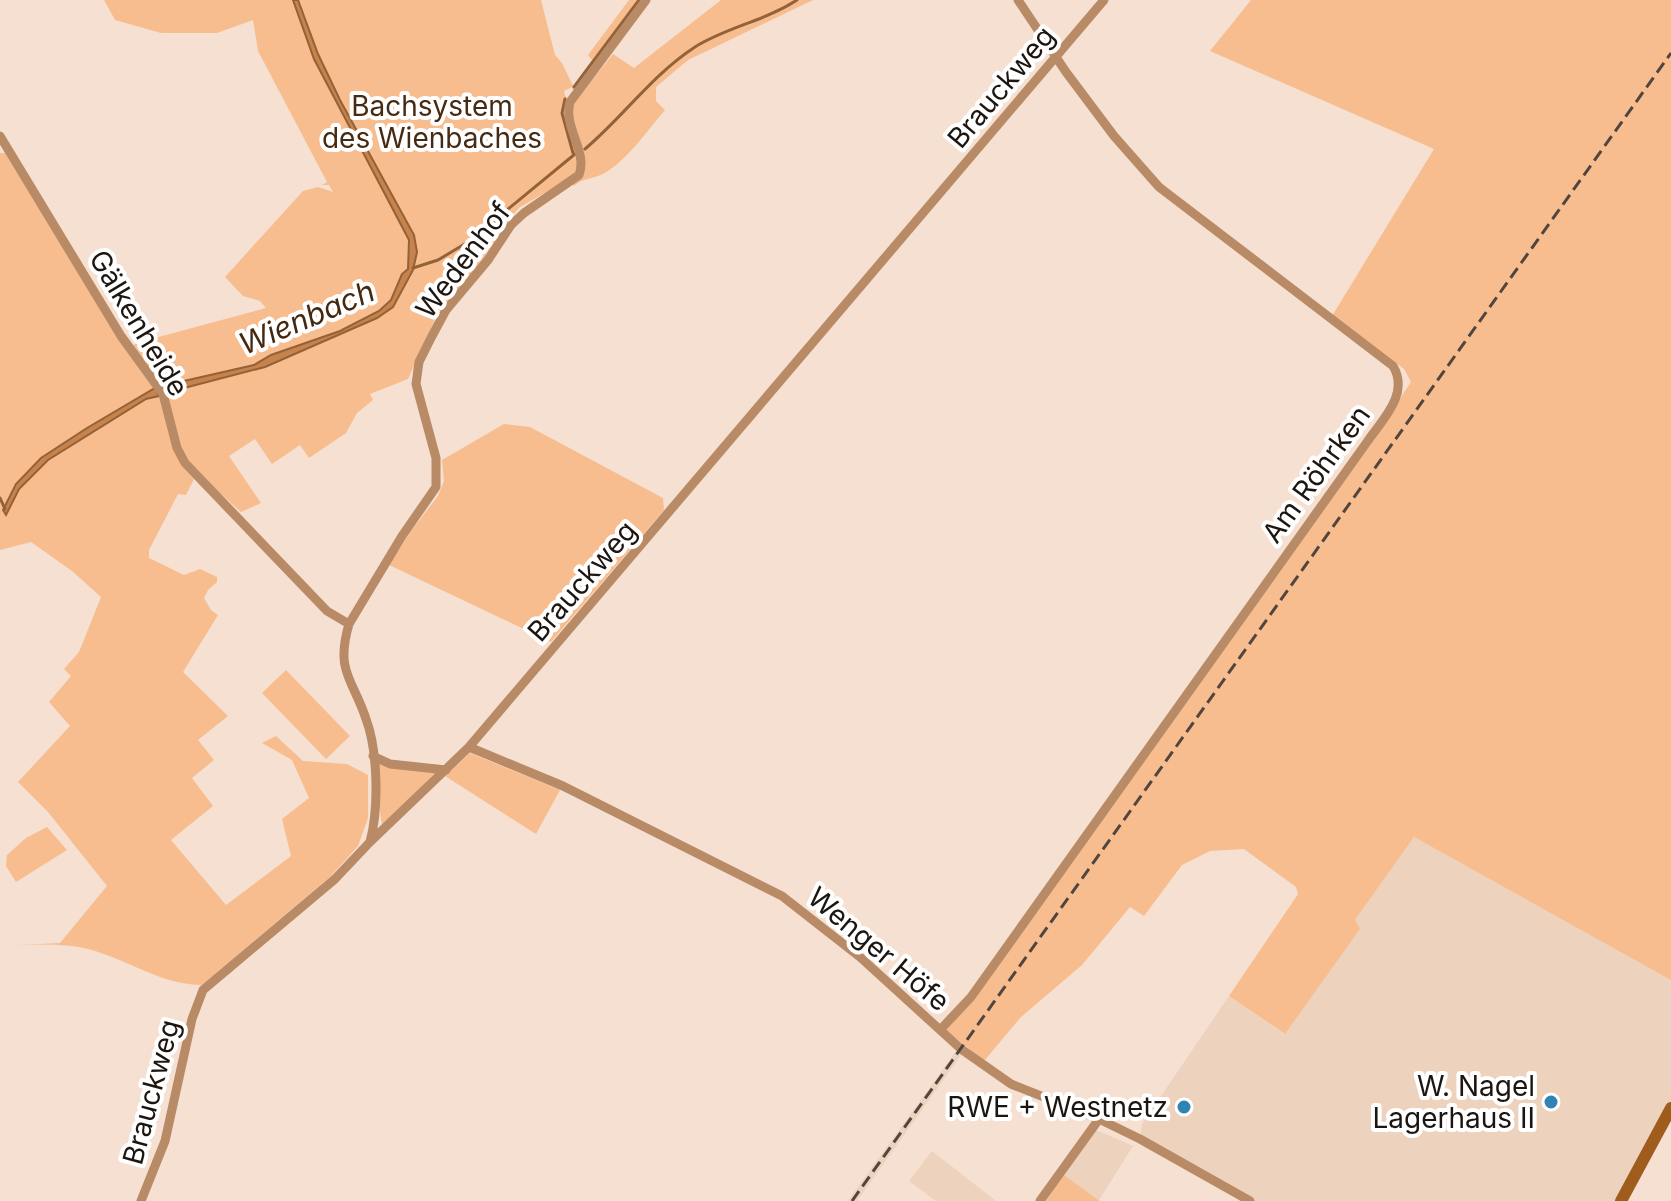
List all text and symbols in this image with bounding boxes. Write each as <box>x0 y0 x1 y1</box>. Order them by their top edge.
street label: Brauckweg <box>940 19 1062 155</box>
park label: Bachsystem des Wienbaches <box>322 89 542 155</box>
street label: Wedenhof <box>408 195 518 325</box>
street label: Gälkenheide <box>82 244 196 402</box>
water label: Wienbach <box>234 272 380 362</box>
street label: Am Röhrken <box>1255 399 1377 549</box>
street label: Brauckweg <box>520 514 644 648</box>
street label: Wenger Höfe <box>801 880 957 1018</box>
street label: Brauckweg <box>115 1016 187 1168</box>
place label: W. Nagel Lagerhaus II <box>1372 1069 1535 1135</box>
place label: RWE + Westnetz <box>947 1090 1168 1124</box>
marker: W. Nagel Lagerhaus II <box>1542 1093 1560 1111</box>
marker: RWE + Westnetz <box>1175 1098 1193 1116</box>

